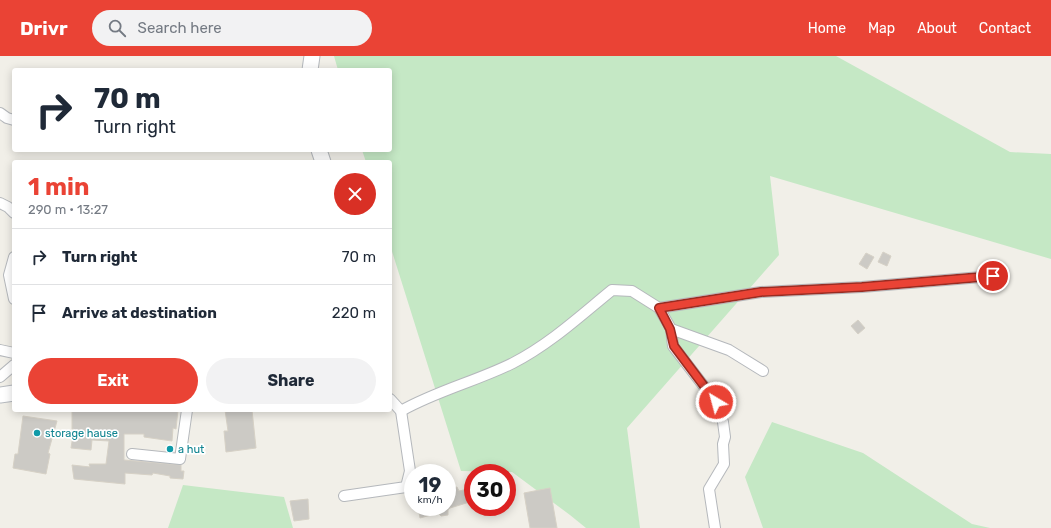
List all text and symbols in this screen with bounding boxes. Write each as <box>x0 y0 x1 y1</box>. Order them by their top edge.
search box <box>92 10 372 46</box>
text: Drivr <box>20 17 68 40</box>
icon: search <box>106 17 128 39</box>
text: Search here <box>138 19 222 37</box>
text: Home <box>808 20 846 37</box>
text: Map <box>868 20 895 37</box>
text: About <box>917 20 957 37</box>
text: Contact <box>979 20 1031 37</box>
text: 70 m <box>94 82 161 115</box>
icon: right <box>28 84 80 136</box>
text: Turn right <box>94 116 176 138</box>
text: 1 min <box>28 173 89 201</box>
button: close <box>334 173 376 215</box>
text: 290 m · 13:27 <box>28 202 108 217</box>
icon: right <box>28 246 50 268</box>
text: Turn right <box>62 248 137 266</box>
text: 70 m <box>342 248 376 266</box>
pin <box>976 259 1010 293</box>
icon: arrive <box>982 265 1004 287</box>
icon: arrive <box>28 302 50 324</box>
text: Arrive at destination <box>62 304 217 322</box>
text: 220 m <box>332 304 376 322</box>
button: Exit <box>28 358 198 404</box>
button: Share <box>206 358 376 404</box>
position arrow <box>695 381 737 423</box>
place label: storage hause <box>45 427 118 440</box>
marker: storage hause <box>32 428 42 438</box>
place label: a hut <box>178 443 205 456</box>
marker: a hut <box>165 444 175 454</box>
speed limit sign: 30 <box>464 464 516 516</box>
text: 19 <box>419 473 441 497</box>
text: km/h <box>418 494 442 506</box>

